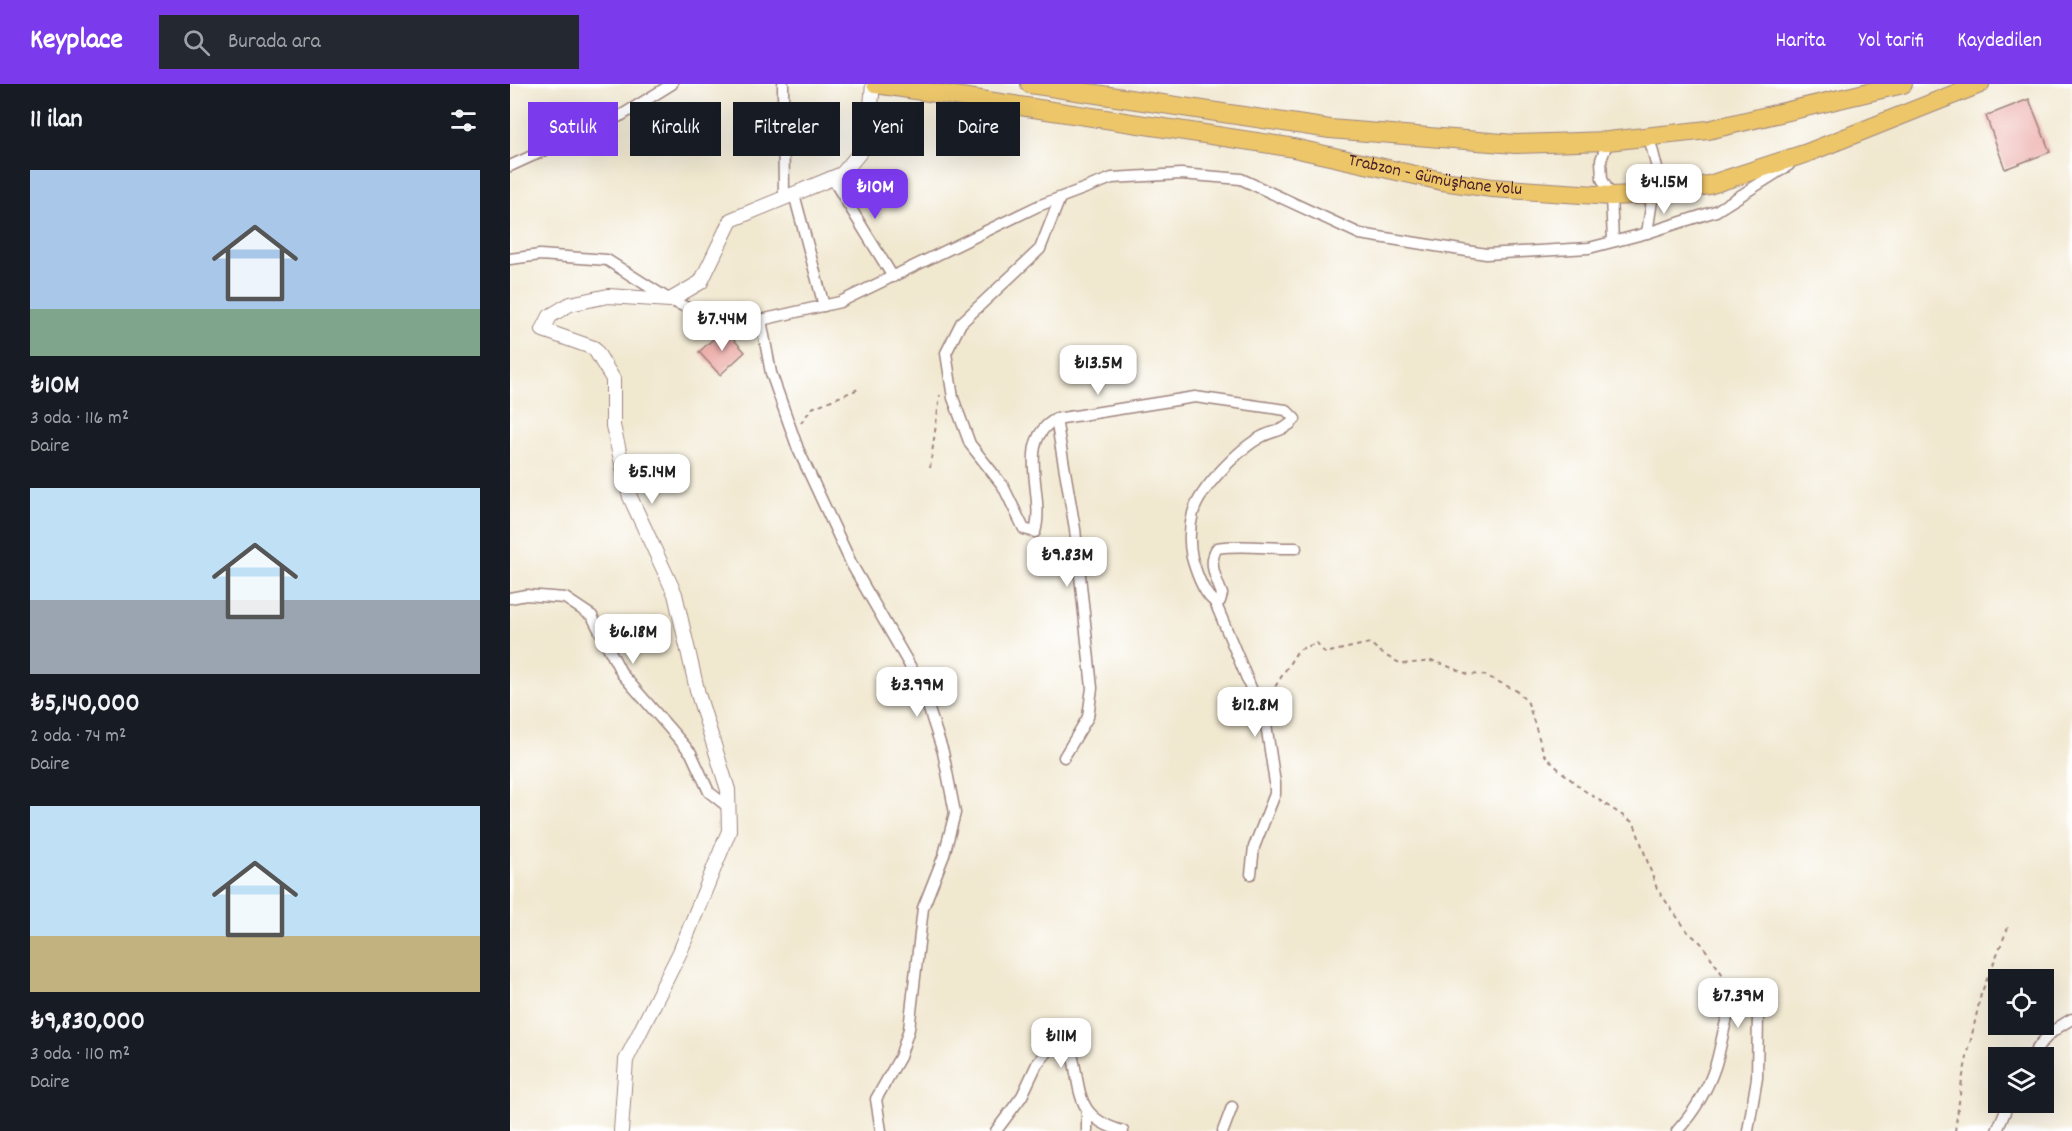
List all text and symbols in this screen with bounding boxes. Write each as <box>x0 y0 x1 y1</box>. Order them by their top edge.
search box <box>159 15 579 69</box>
text: Keyplace <box>30 22 123 62</box>
icon: search <box>180 26 213 59</box>
text: Burada ara <box>228 27 321 58</box>
text: Harita <box>1776 27 1825 57</box>
text: Yol tarifi <box>1858 27 1924 57</box>
text: Kaydedilen <box>1957 27 2042 57</box>
text: 11 ilan <box>30 102 83 139</box>
chip: Satılık <box>528 102 618 156</box>
chip: Kiralık <box>630 102 721 156</box>
chip: Filtreler <box>733 102 840 156</box>
chip: Yeni <box>852 102 924 156</box>
chip: Daire <box>936 102 1020 156</box>
icon: filters <box>447 104 480 137</box>
street label: Trabzon - Gümüşhane Yolu <box>1346 148 1523 202</box>
pin: ₺4.15M <box>1615 164 1713 215</box>
pin: ₺10M <box>839 169 911 220</box>
text: ₺4.15M <box>1640 169 1688 197</box>
text: ₺10M <box>856 174 894 202</box>
icon: home <box>201 209 309 317</box>
pin: ₺7.44M <box>673 301 771 352</box>
text: ₺7.44M <box>697 306 747 334</box>
pin: ₺13.5M <box>1049 345 1147 396</box>
text: ₺13.5M <box>1074 350 1122 378</box>
text: ₺10M <box>30 368 80 405</box>
text: 3 oda · 116 m² <box>30 405 129 433</box>
text: Daire <box>30 433 70 461</box>
pin: ₺5.14M <box>603 454 701 505</box>
text: ₺5.14M <box>628 459 676 487</box>
icon: home <box>201 527 309 635</box>
pin: ₺9.83M <box>1018 537 1116 588</box>
text: ₺9.83M <box>1041 542 1093 570</box>
pin: ₺6.18M <box>584 614 682 665</box>
text: ₺6.18M <box>609 619 657 647</box>
pin: ₺3.99M <box>868 667 966 718</box>
text: ₺3.99M <box>890 672 944 700</box>
text: ₺5,140,000 <box>30 686 140 723</box>
pin: ₺12.8M <box>1206 687 1304 738</box>
text: ₺12.8M <box>1231 692 1279 720</box>
text: 2 oda · 74 m² <box>30 723 126 751</box>
text: Daire <box>30 751 70 779</box>
icon: home <box>201 845 309 953</box>
map controls <box>1988 969 2054 1113</box>
button: locate <box>1988 969 2054 1035</box>
pin: ₺7.39M <box>1689 978 1787 1029</box>
text: ₺7.39M <box>1712 983 1764 1011</box>
text: ₺9,830,000 <box>30 1004 145 1041</box>
pin: ₺11M <box>1025 1018 1097 1069</box>
text: ₺11M <box>1045 1023 1077 1051</box>
text: 3 oda · 110 m² <box>30 1041 130 1069</box>
button: layers <box>1988 1047 2054 1113</box>
text: Daire <box>30 1069 70 1097</box>

